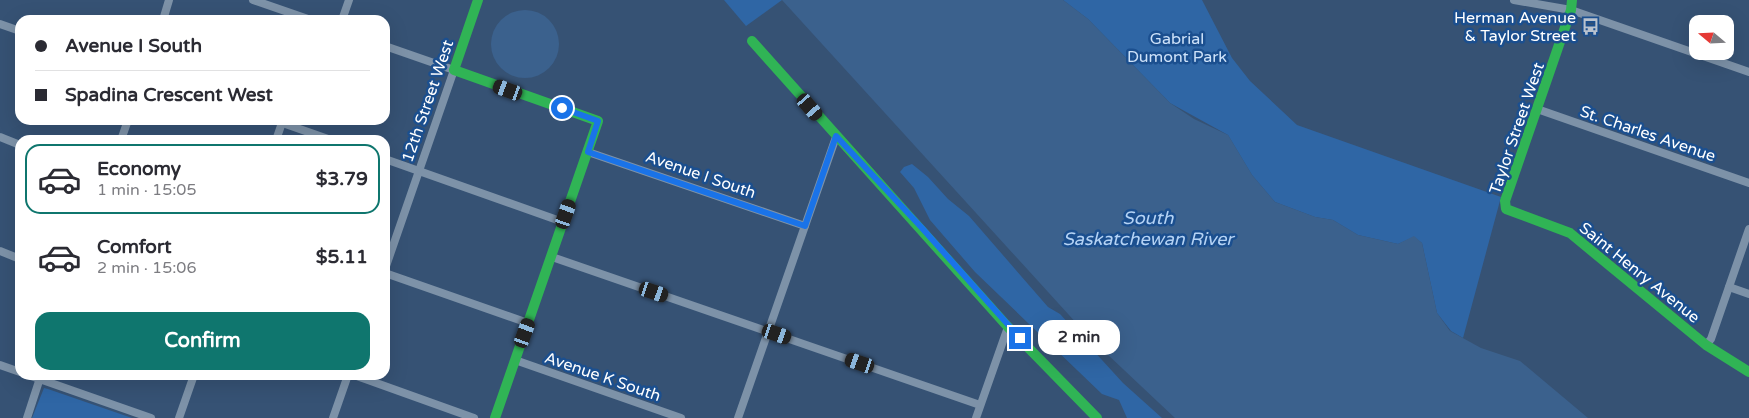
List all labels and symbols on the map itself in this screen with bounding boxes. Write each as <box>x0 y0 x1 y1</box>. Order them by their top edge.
place label: Herman Avenue & Taylor Street <box>1454 8 1576 46</box>
north arrow <box>1689 15 1734 60</box>
bus stop icon: Herman Avenue & Taylor Street <box>1580 16 1600 36</box>
park label: Gabrial Dumont Park <box>1127 29 1227 67</box>
street label: 12th Street West <box>398 37 458 165</box>
street label: Taylor Street West <box>1485 60 1549 197</box>
car <box>491 78 524 102</box>
car <box>794 91 825 123</box>
route start <box>551 97 573 119</box>
street label: St. Charles Avenue <box>1577 101 1718 167</box>
street label: Avenue I South <box>643 147 758 203</box>
car <box>554 197 577 231</box>
water label: South Saskatchewan River <box>1063 207 1235 250</box>
street label: Saint Henry Avenue <box>1575 218 1704 328</box>
car <box>637 280 670 304</box>
car <box>512 316 537 350</box>
callout: 2 min <box>1038 320 1120 356</box>
car <box>760 322 793 346</box>
route end <box>1009 327 1031 349</box>
street label: Avenue K South <box>542 348 663 406</box>
car <box>843 351 876 375</box>

